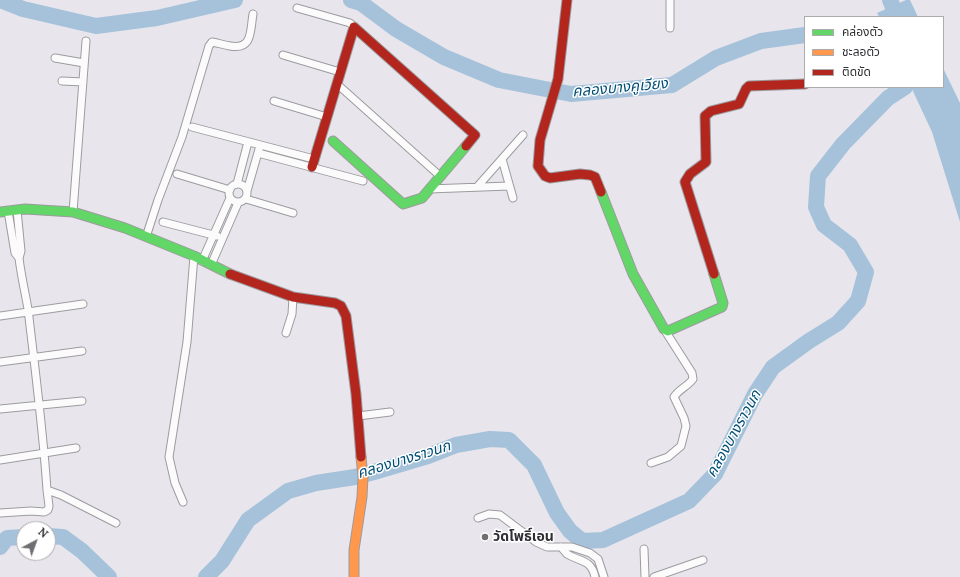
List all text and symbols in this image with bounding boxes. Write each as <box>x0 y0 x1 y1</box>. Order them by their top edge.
legend <box>804 16 944 88</box>
text: คล่องตัว <box>842 24 883 39</box>
text: ชะลอตัว <box>842 44 880 59</box>
text: ติดขัด <box>842 64 871 79</box>
water label: คลองบางคูเวียง <box>572 75 668 101</box>
water label: คลองบางราวนก <box>703 387 765 481</box>
water label: คลองบางราวนก <box>355 437 453 483</box>
north arrow <box>16 521 56 561</box>
text: N <box>35 525 51 541</box>
place label: วัดโพธิ์เอน <box>493 529 554 545</box>
marker: วัดโพธิ์เอน <box>480 532 490 542</box>

